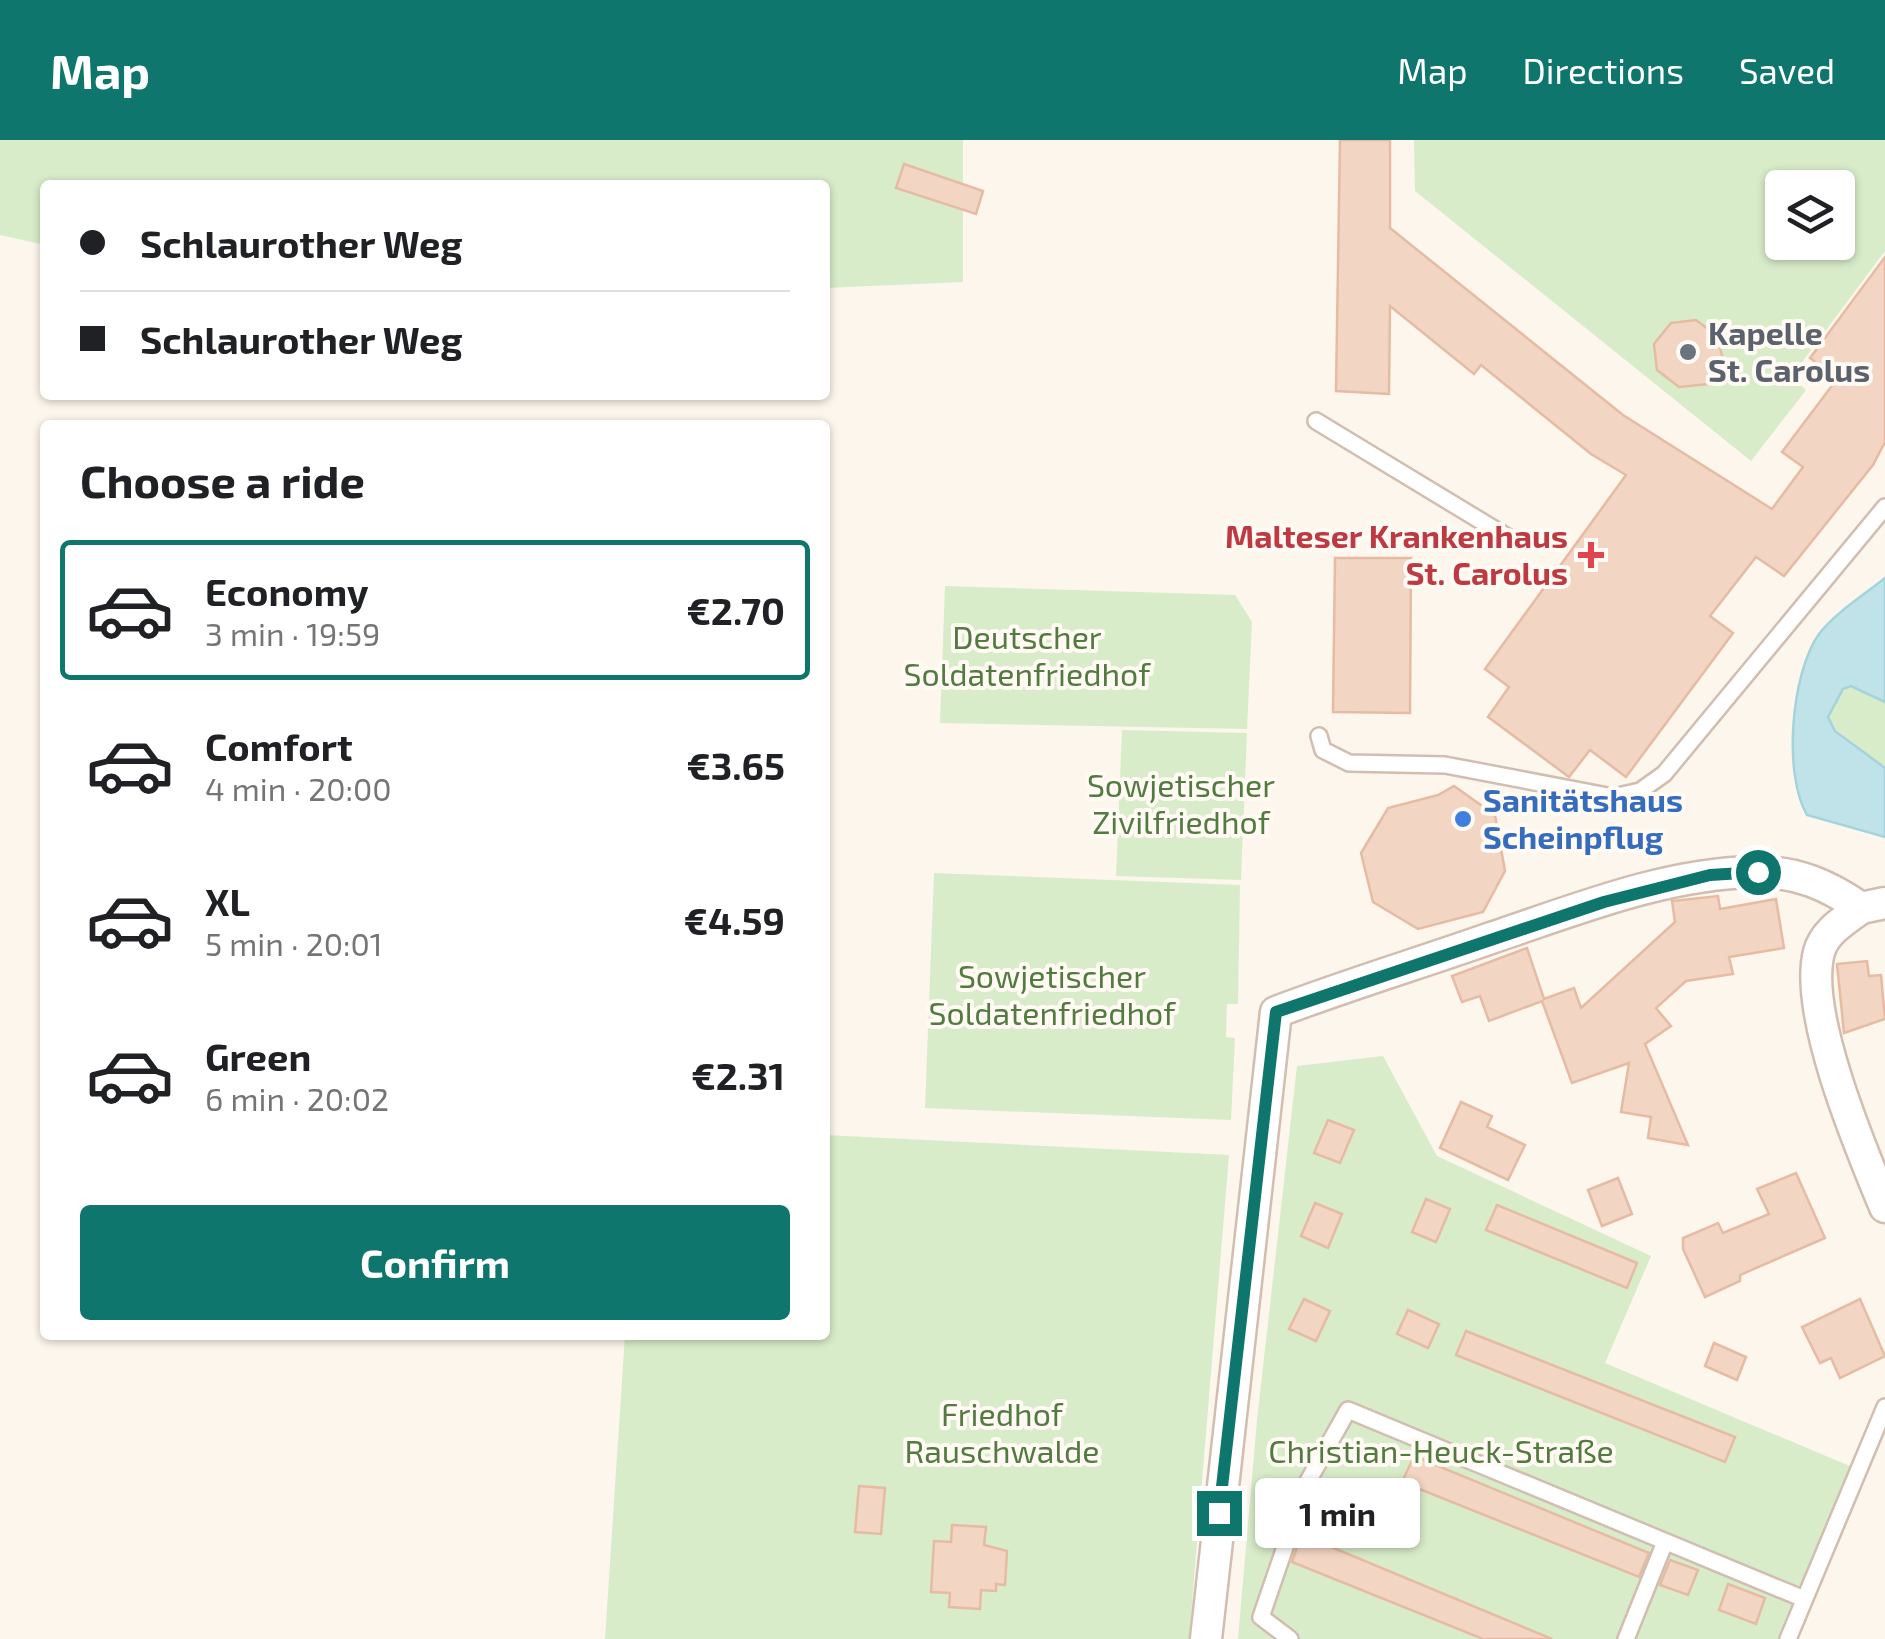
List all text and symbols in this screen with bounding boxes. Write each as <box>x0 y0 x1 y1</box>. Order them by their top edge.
text: Map <box>50 41 150 99</box>
text: Map <box>1397 49 1468 91</box>
text: Directions <box>1523 49 1684 91</box>
text: Saved <box>1739 49 1835 91</box>
map controls <box>1765 170 1855 260</box>
button: layers <box>1765 170 1855 260</box>
text: Schlaurother Weg <box>140 220 463 266</box>
place label: Kapelle St. Carolus <box>1708 313 1870 388</box>
text: Schlaurother Weg <box>140 316 463 362</box>
marker: Kapelle St. Carolus <box>1677 341 1699 363</box>
text: Choose a ride <box>80 453 365 507</box>
place label: Malteser Krankenhaus St. Carolus <box>1225 516 1568 591</box>
marker: Malteser Krankenhaus St. Carolus <box>1578 542 1604 568</box>
icon: car <box>85 565 175 655</box>
text: Economy <box>205 568 369 614</box>
text: €2.70 <box>686 587 785 633</box>
text: 3 min · 19:59 <box>205 614 380 652</box>
park label: Deutscher Soldatenfriedhof <box>904 617 1151 692</box>
icon: car <box>85 720 175 810</box>
text: Comfort <box>205 723 353 769</box>
text: €3.65 <box>686 742 785 788</box>
park label: Sowjetischer Zivilfriedhof <box>1087 765 1275 840</box>
text: 4 min · 20:00 <box>205 769 392 807</box>
place label: Sanitätshaus Scheinpflug <box>1483 780 1683 855</box>
marker: Sanitätshaus Scheinpflug <box>1452 808 1474 830</box>
route start <box>1736 850 1781 895</box>
icon: car <box>85 875 175 965</box>
text: XL <box>205 878 250 924</box>
text: €4.59 <box>684 897 785 943</box>
text: 5 min · 20:01 <box>205 924 383 962</box>
park label: Sowjetischer Soldatenfriedhof <box>929 956 1176 1031</box>
icon: car <box>85 1030 175 1120</box>
text: Green <box>205 1033 311 1079</box>
text: €2.31 <box>691 1052 785 1098</box>
text: 6 min · 20:02 <box>205 1079 389 1117</box>
button: Confirm <box>80 1205 790 1320</box>
park label: Friedhof Rauschwalde <box>905 1394 1099 1469</box>
park label: Christian-Heuck-Straße <box>1268 1431 1614 1469</box>
callout: 1 min <box>1254 1478 1419 1548</box>
route end <box>1197 1491 1242 1536</box>
text: 1 min <box>1299 1494 1376 1532</box>

